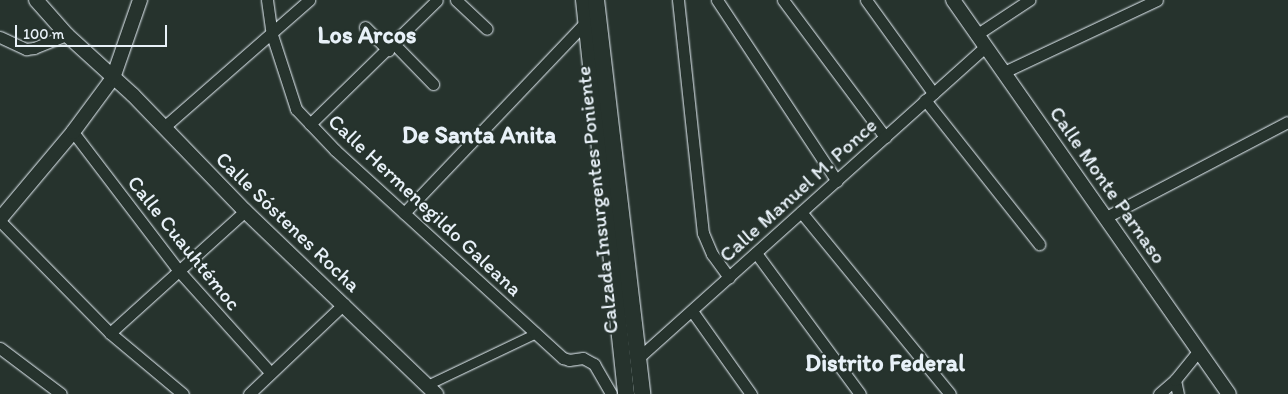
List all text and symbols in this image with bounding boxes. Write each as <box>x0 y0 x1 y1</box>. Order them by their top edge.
scale bar <box>18 15 170 47</box>
district label: Los Arcos <box>317 21 417 49</box>
text: 100 m <box>23 25 64 43</box>
street label: Calzada Insurgentes Poniente <box>570 65 624 335</box>
street label: Calle Monte Parnaso <box>1045 102 1171 268</box>
street label: Calle Hermenegildo Galeana <box>323 108 527 302</box>
street label: Calle Manuel M. Ponce <box>714 113 882 267</box>
district label: De Santa Anita <box>402 121 556 149</box>
street label: Calle Sóstenes Rocha <box>211 147 365 297</box>
street label: Calle Cuauhtémoc <box>122 171 246 315</box>
district label: Distrito Federal <box>805 349 965 377</box>

